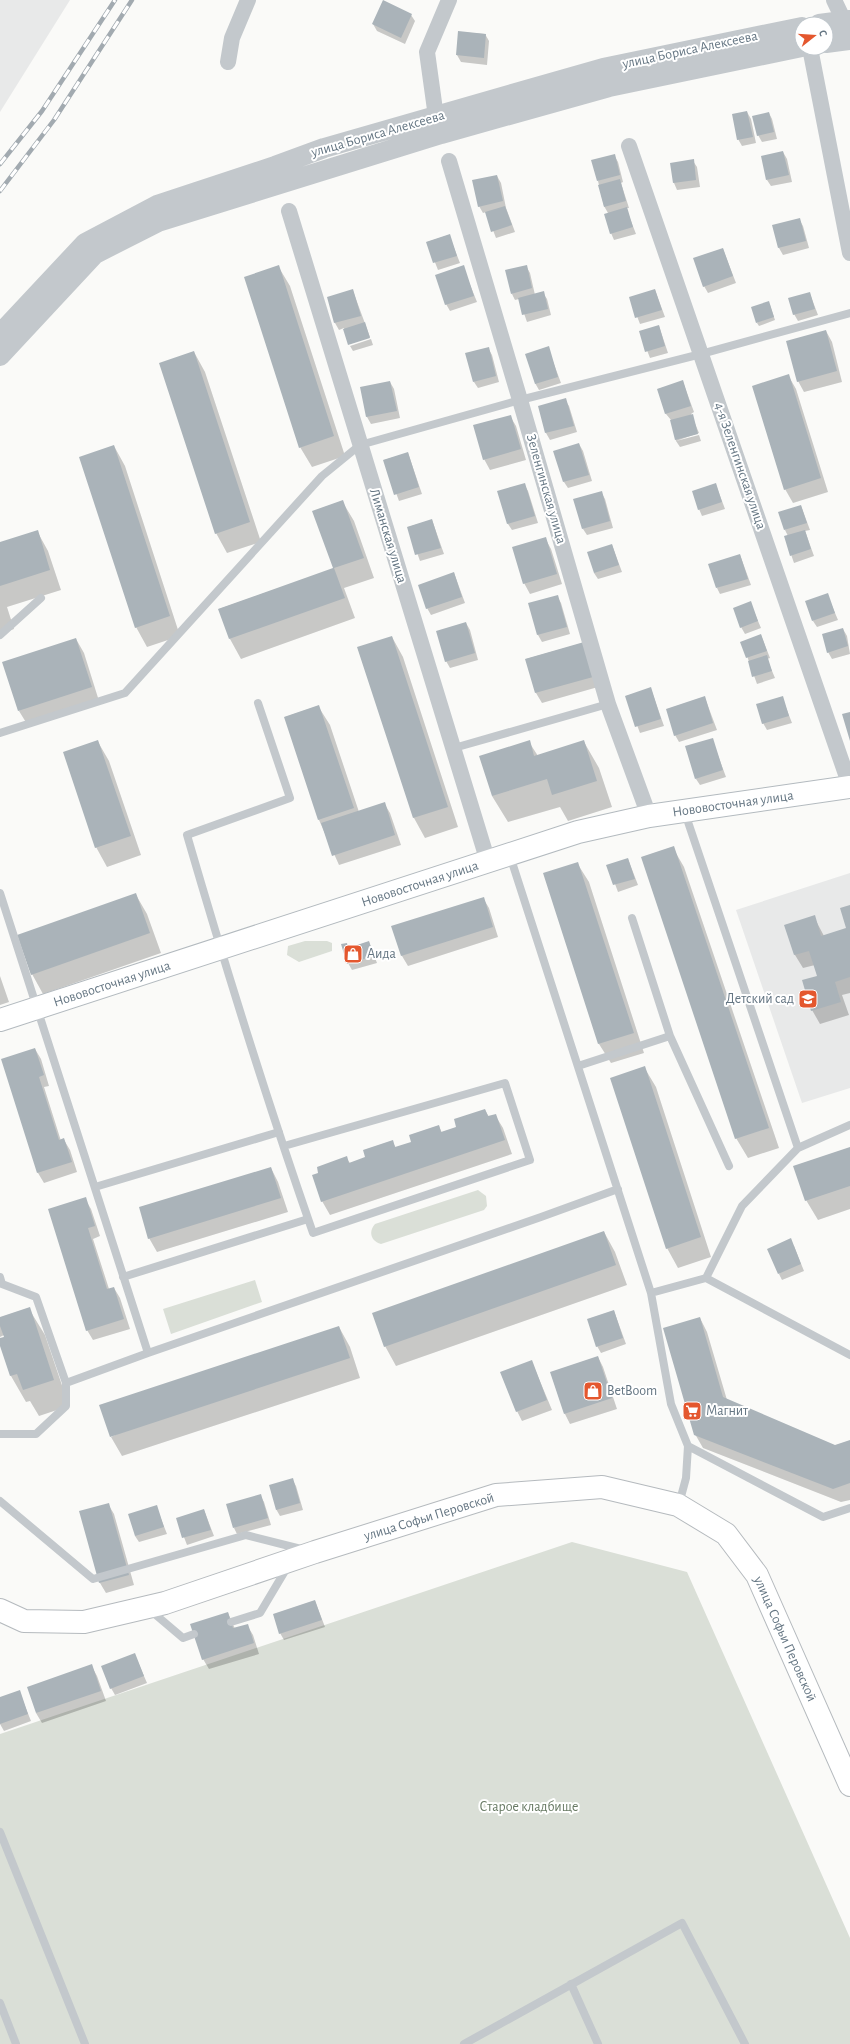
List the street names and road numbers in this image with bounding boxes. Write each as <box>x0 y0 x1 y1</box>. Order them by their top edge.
street label: улица Бориса Алексеева <box>620 29 759 71</box>
street label: улица Бориса Алексеева <box>309 108 447 160</box>
street label: 4-я Зеленгинская улица <box>712 401 769 532</box>
street label: Зеленгинская улица <box>524 432 569 546</box>
street label: Лиманская улица <box>367 487 409 585</box>
street label: Нововосточная улица <box>671 788 795 819</box>
street label: Нововосточная улица <box>360 858 481 910</box>
street label: Нововосточная улица <box>52 958 173 1010</box>
street label: улица Софьи Перовской <box>361 1491 496 1544</box>
street label: улица Софьи Перовской <box>751 1573 819 1704</box>

